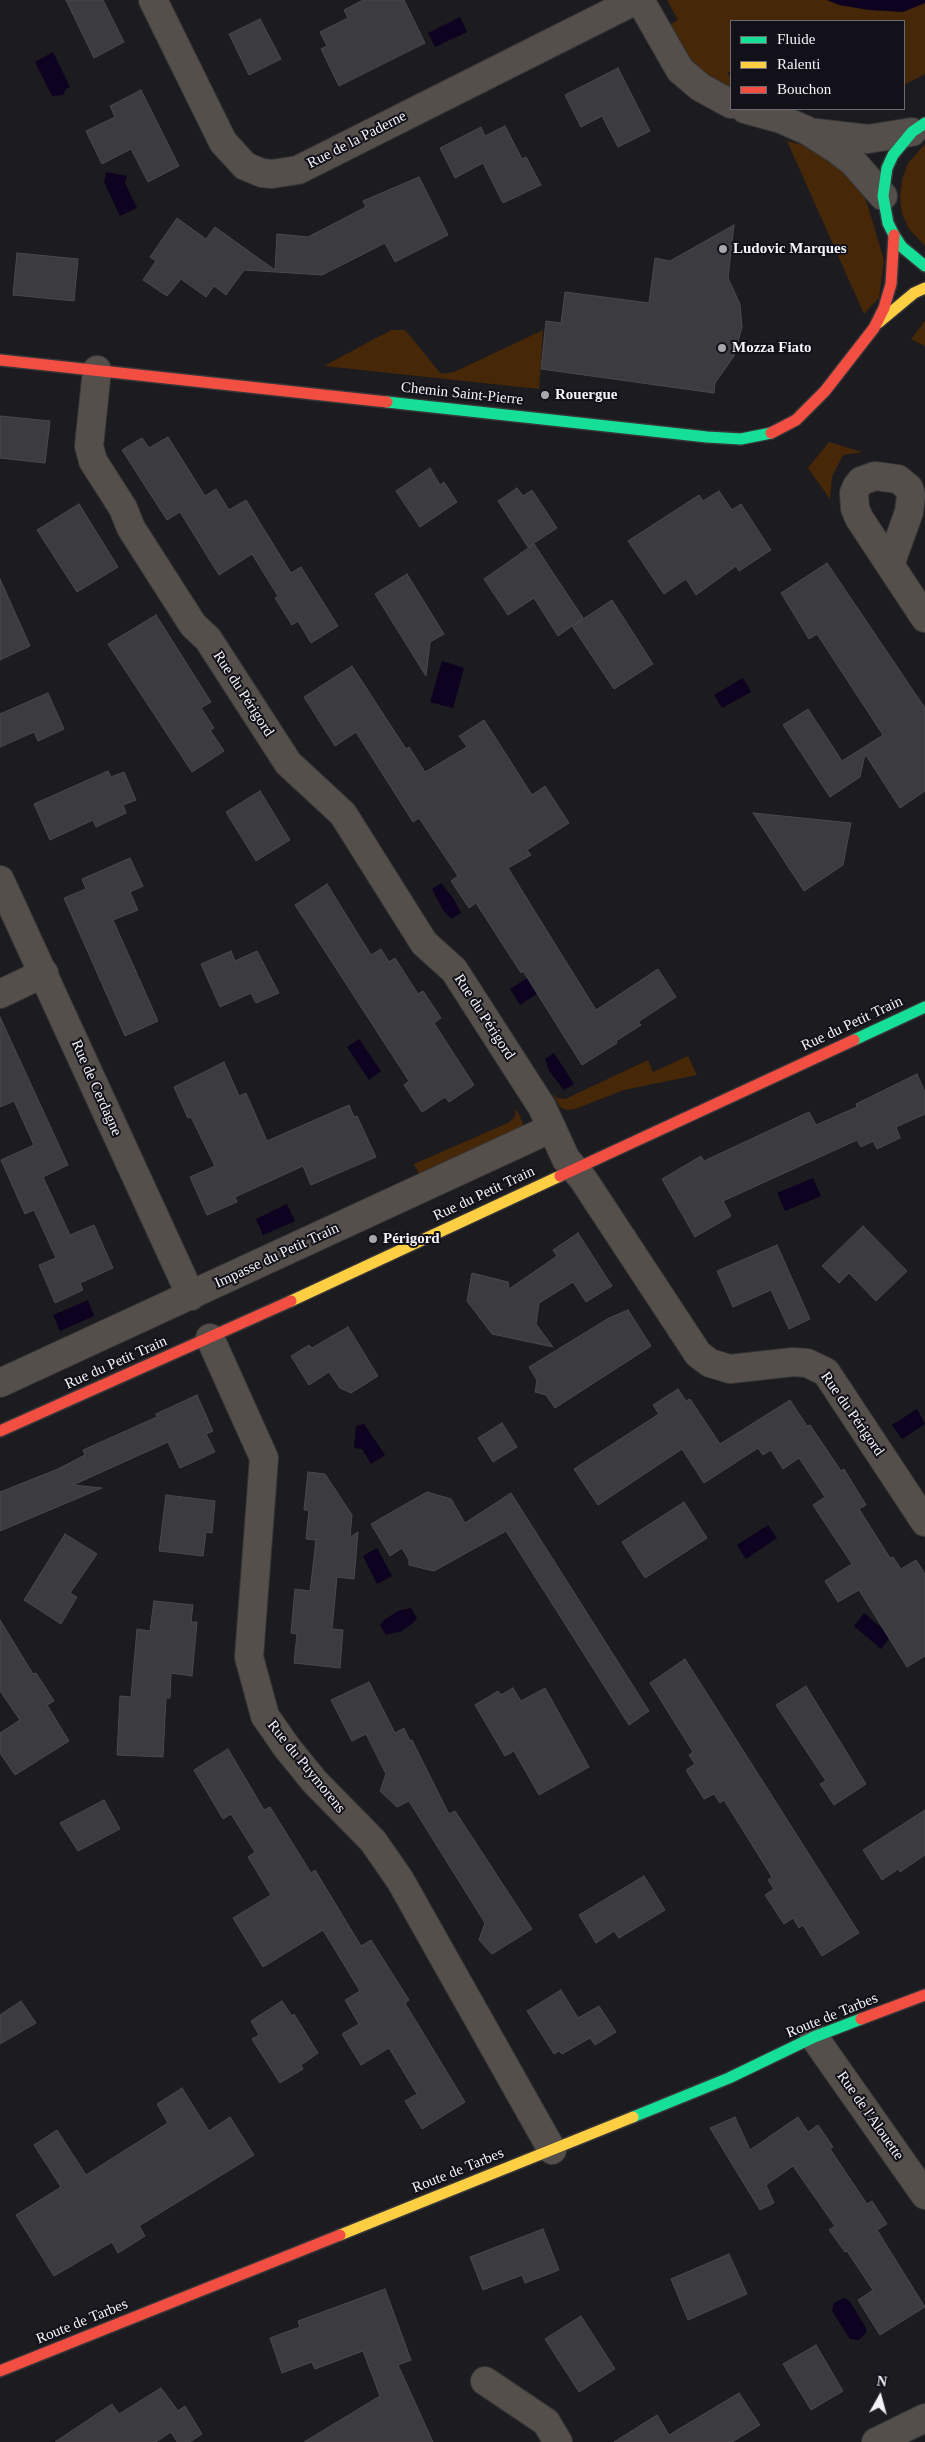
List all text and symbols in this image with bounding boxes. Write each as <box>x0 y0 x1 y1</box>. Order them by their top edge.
legend <box>730 20 905 110</box>
text: Fluide <box>777 31 815 47</box>
text: Ralenti <box>777 56 820 72</box>
text: Bouchon <box>777 81 831 97</box>
street label: Rue de la Paderne <box>304 107 410 173</box>
place label: Ludovic Marques <box>733 240 846 258</box>
marker: Ludovic Marques <box>717 243 729 255</box>
place label: Mozza Fiato <box>732 339 812 357</box>
marker: Mozza Fiato <box>716 342 728 354</box>
street label: Chemin Saint-Pierre <box>400 379 524 409</box>
place label: Rouergue <box>555 386 617 404</box>
marker: Rouergue <box>539 389 551 401</box>
street label: Rue du Périgord <box>209 648 277 740</box>
street label: Rue du Périgord <box>450 971 518 1063</box>
street label: Rue du Petit Train <box>798 993 906 1055</box>
street label: Rue de Cerdagne <box>67 1037 125 1139</box>
street label: Rue du Petit Train <box>430 1163 538 1225</box>
street label: Impasse du Petit Train <box>212 1219 342 1293</box>
place label: Périgord <box>383 1230 440 1248</box>
marker: Périgord <box>367 1233 379 1245</box>
street label: Rue du Petit Train <box>62 1332 170 1394</box>
street label: Rue du Périgord <box>816 1369 888 1459</box>
street label: Rue du Puymorens <box>263 1717 349 1817</box>
street label: Route de Tarbes <box>784 1989 880 2043</box>
street label: Rue de l'Alouette <box>833 2068 907 2164</box>
street label: Route de Tarbes <box>410 2144 506 2198</box>
street label: Route de Tarbes <box>34 2295 130 2349</box>
north arrow <box>855 2372 905 2422</box>
text: N <box>876 2374 888 2390</box>

